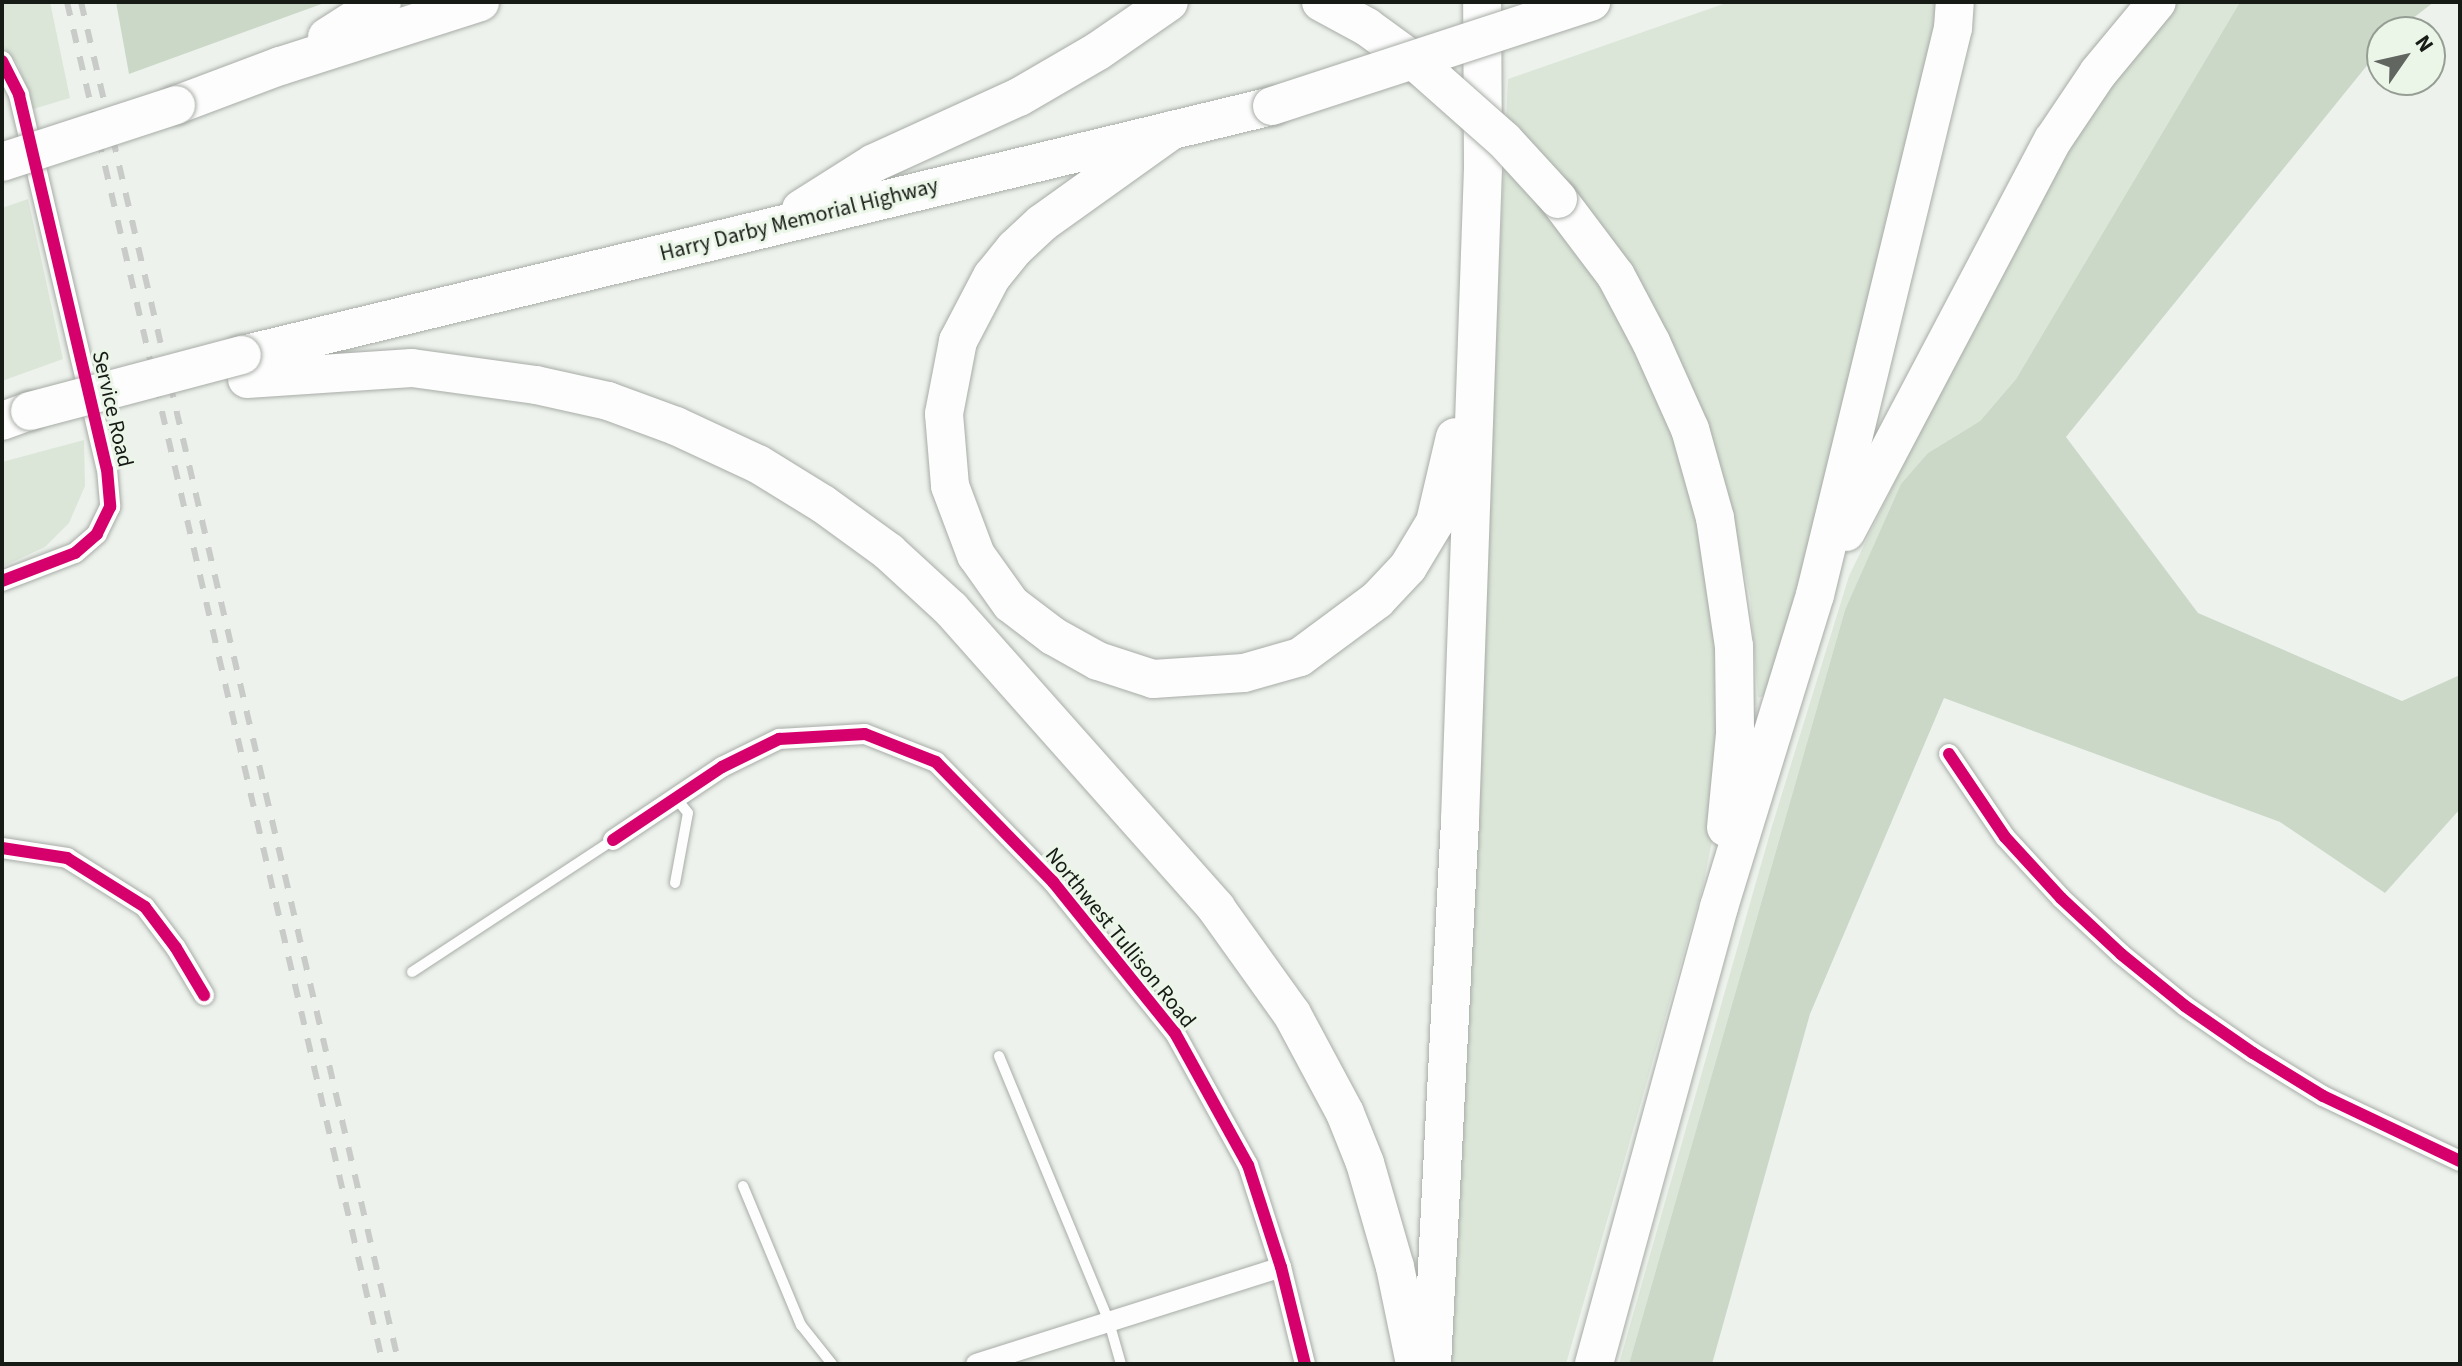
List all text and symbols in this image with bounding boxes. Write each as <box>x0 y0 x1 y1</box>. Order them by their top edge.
north arrow <box>2366 16 2446 96</box>
text: N <box>2407 29 2442 59</box>
street label: Harry Darby Memorial Highway <box>657 173 941 267</box>
street label: Service Road <box>86 348 138 470</box>
street label: Northwest Tullison Road <box>1039 842 1201 1034</box>

